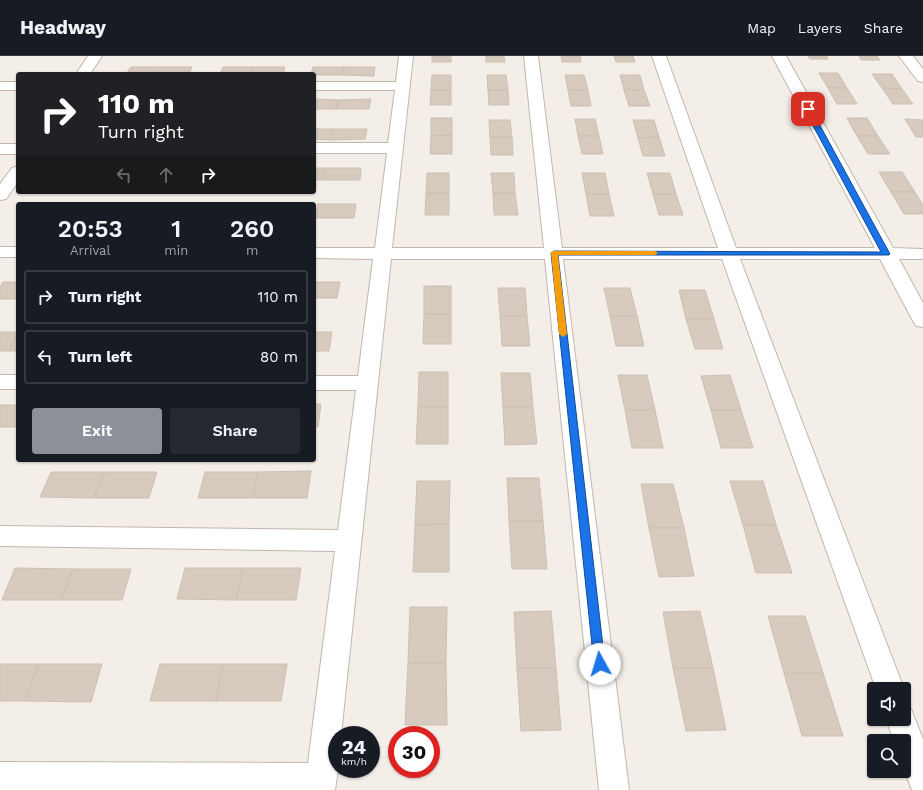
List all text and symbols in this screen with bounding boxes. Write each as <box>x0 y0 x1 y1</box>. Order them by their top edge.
text: Headway <box>20 16 106 39</box>
text: Map <box>747 20 776 36</box>
text: Layers <box>798 20 842 36</box>
text: Share <box>864 20 903 36</box>
text: 110 m <box>98 87 175 120</box>
icon: right <box>32 88 84 140</box>
pin <box>791 92 825 126</box>
icon: arrive <box>797 98 819 120</box>
text: Turn right <box>98 121 184 142</box>
icon: left <box>113 164 135 186</box>
icon: ahead <box>155 164 177 186</box>
icon: right <box>197 164 219 186</box>
text: 20:53 <box>58 215 123 243</box>
text: 1 <box>171 215 181 243</box>
text: 260 <box>230 215 274 243</box>
text: Arrival <box>70 243 110 258</box>
text: min <box>164 243 188 258</box>
text: m <box>246 243 258 258</box>
icon: right <box>34 286 56 308</box>
text: Turn right <box>68 288 141 306</box>
text: 110 m <box>258 288 298 306</box>
icon: left <box>34 346 56 368</box>
text: Turn left <box>68 348 132 366</box>
text: 80 m <box>260 348 298 366</box>
button: Exit <box>32 408 162 454</box>
button: Share <box>170 408 300 454</box>
position arrow <box>579 643 621 685</box>
map controls <box>867 682 911 778</box>
button: sound <box>867 682 911 726</box>
speed limit sign: 30 <box>388 726 440 778</box>
button: search <box>867 734 911 778</box>
text: 24 <box>342 735 366 759</box>
text: km/h <box>341 756 367 767</box>

